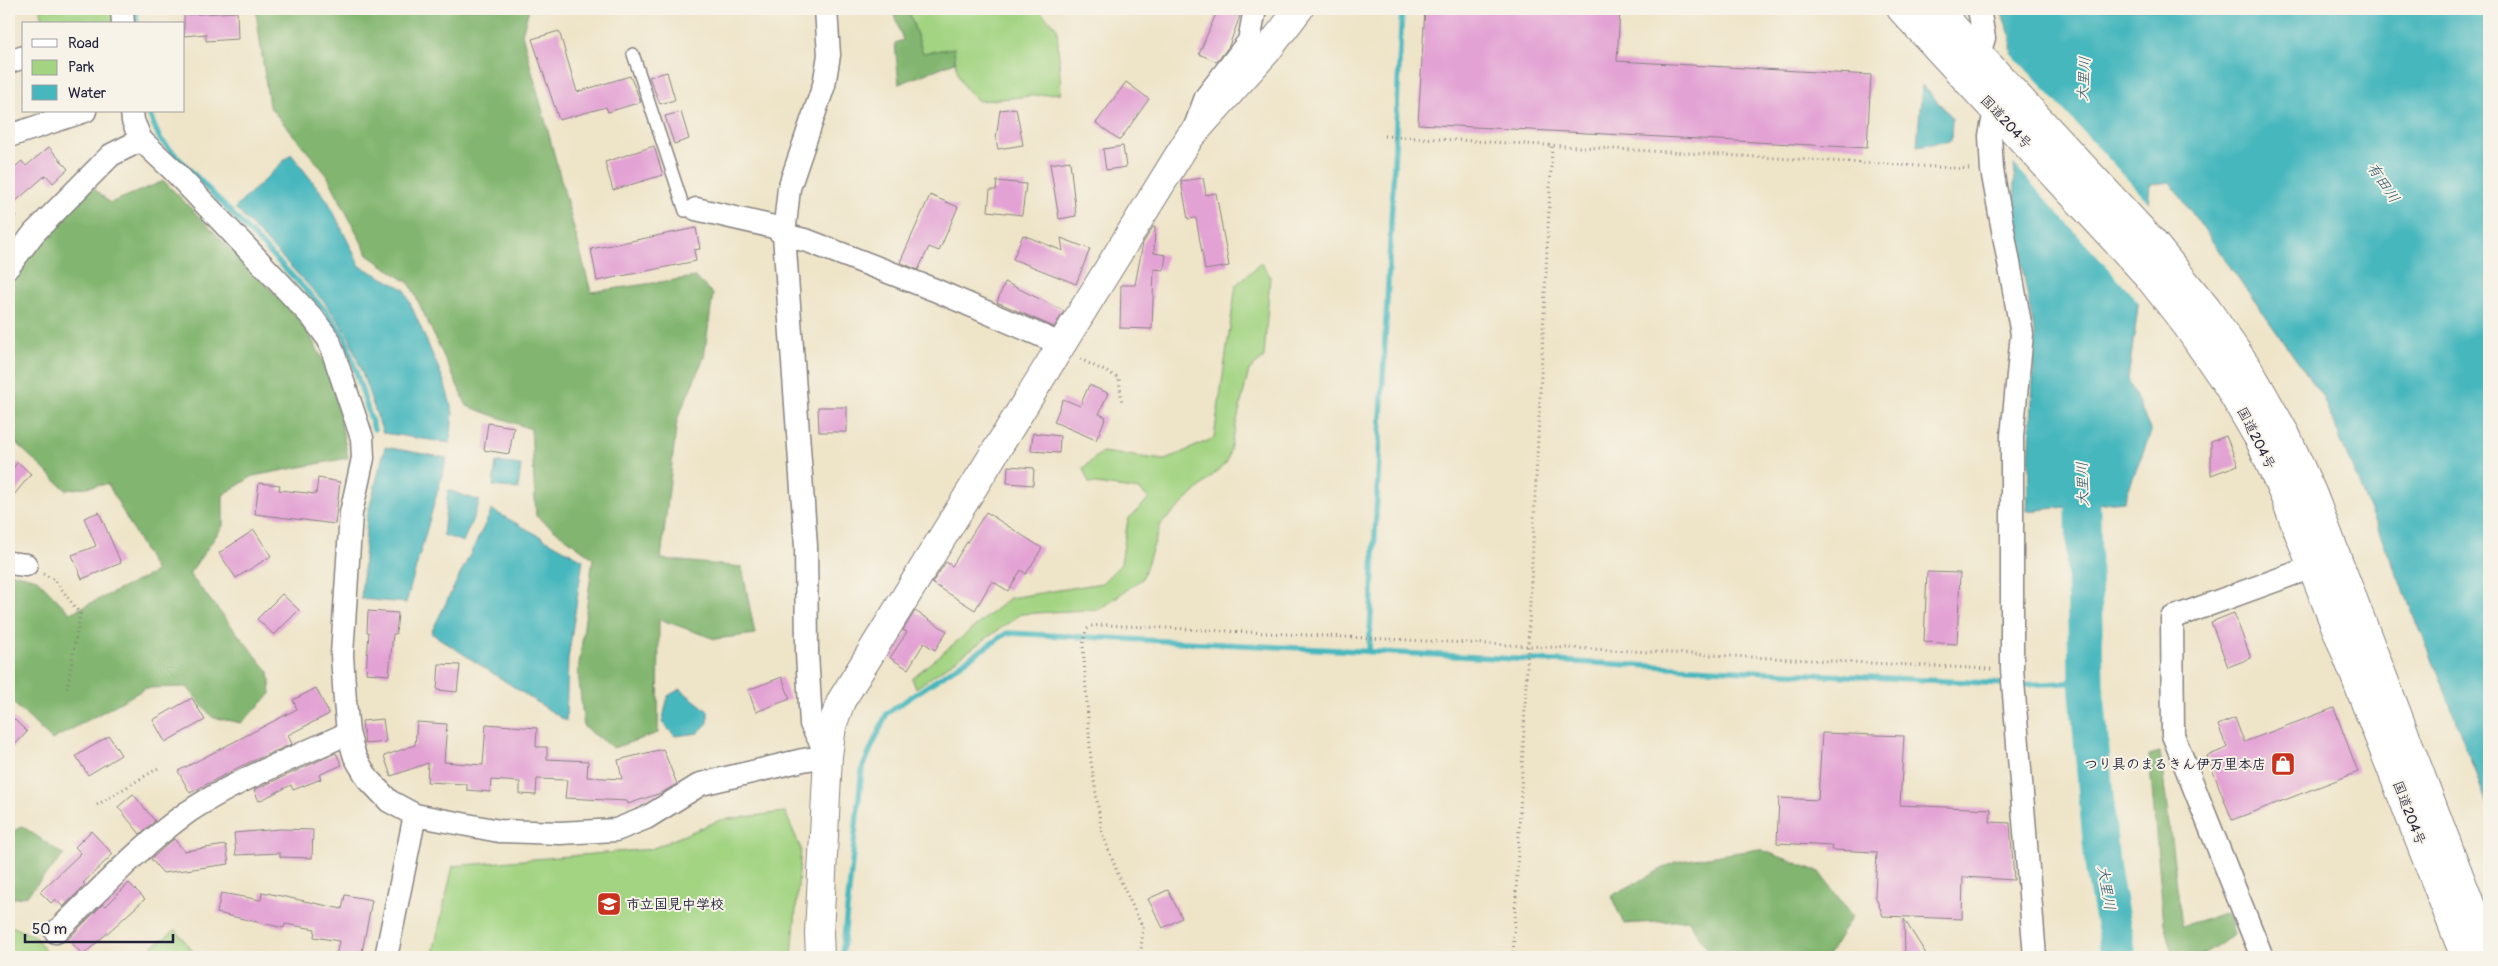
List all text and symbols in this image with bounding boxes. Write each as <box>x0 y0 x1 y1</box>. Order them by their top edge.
legend <box>22 22 185 112</box>
text: Road <box>68 34 99 53</box>
water label: 大里川 <box>2073 56 2095 102</box>
text: Park <box>68 58 95 77</box>
text: Water <box>68 84 107 103</box>
street label: 国道204号 <box>1977 92 2035 152</box>
water label: 有田川 <box>2363 159 2403 207</box>
street label: 国道204号 <box>2233 404 2279 472</box>
water label: 大里川 <box>2073 461 2093 507</box>
shop icon: つり具のまるきん伊万里本店 <box>2270 751 2296 777</box>
place label: つり具のまるきん伊万里本店 <box>2084 756 2266 773</box>
street label: 国道204号 <box>2389 778 2429 848</box>
water label: 大里川 <box>2093 864 2119 912</box>
school or university icon: 市立国見中学校 <box>596 891 622 917</box>
place label: 市立国見中学校 <box>626 896 724 913</box>
scale bar <box>25 911 172 943</box>
text: 50 m <box>32 920 67 939</box>

